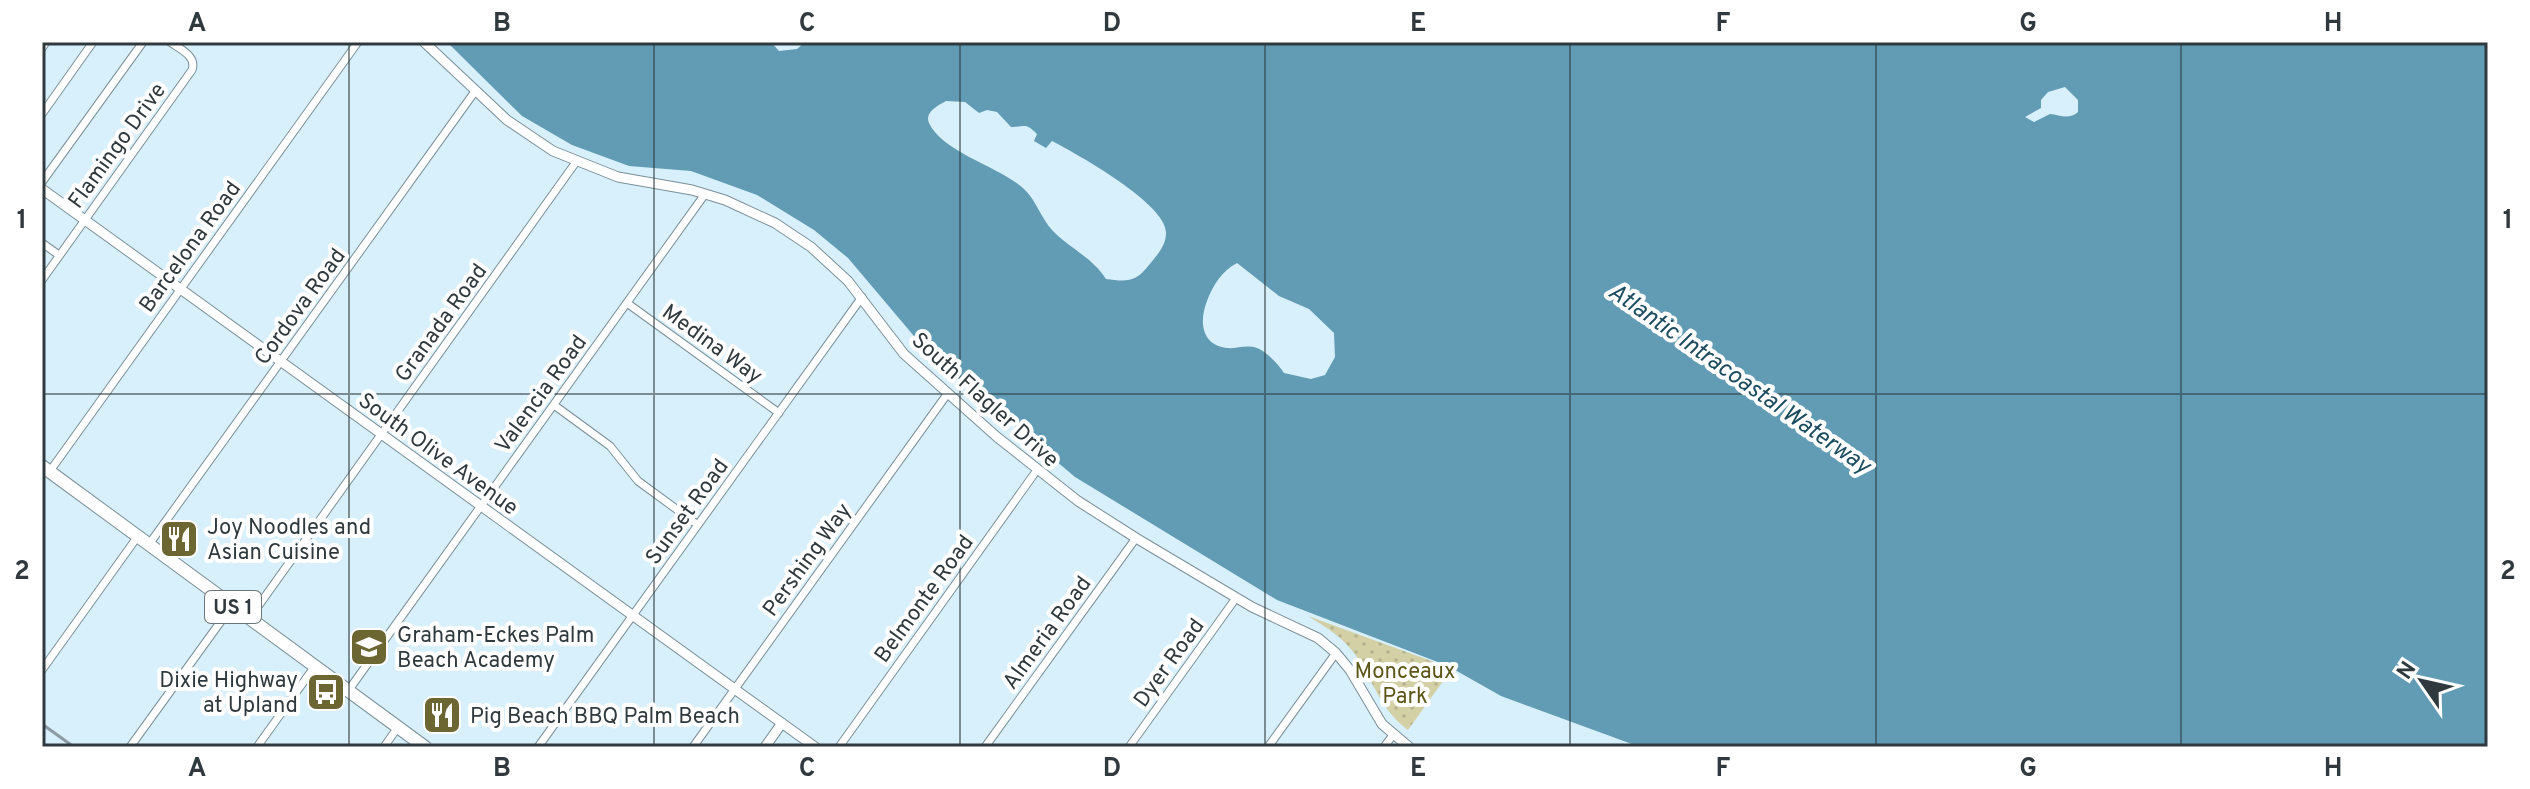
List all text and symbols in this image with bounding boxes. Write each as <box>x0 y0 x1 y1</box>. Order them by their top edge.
text: A <box>188 8 206 41</box>
text: B <box>493 8 511 41</box>
text: C <box>799 8 815 41</box>
text: D <box>1103 8 1121 41</box>
text: E <box>1410 8 1426 41</box>
text: F <box>1716 8 1731 41</box>
text: G <box>2019 8 2037 41</box>
text: H <box>2324 8 2342 41</box>
street label: Flamingo Drive <box>63 78 173 215</box>
street label: Barcelona Road <box>134 177 248 318</box>
text: 1 <box>17 205 27 238</box>
text: 1 <box>2503 205 2513 238</box>
street label: Cordova Road <box>250 244 352 371</box>
street label: Granada Road <box>390 259 494 388</box>
water label: Atlantic Intracoastal Waterway <box>1602 277 1877 483</box>
street label: Medina Way <box>656 299 767 391</box>
street label: South Flagler Drive <box>905 328 1064 474</box>
street label: Valencia Road <box>490 330 594 459</box>
street label: South Olive Avenue <box>352 388 523 522</box>
street label: Sunset Road <box>641 454 735 571</box>
street label: Pershing Way <box>758 499 858 622</box>
place label: Joy Noodles and Asian Cuisine <box>207 515 371 567</box>
restaurant icon: Joy Noodles and Asian Cuisine <box>158 518 200 560</box>
street label: Belmonte Road <box>870 530 980 669</box>
text: 2 <box>14 556 30 589</box>
text: 2 <box>2500 556 2516 589</box>
street label: Almeria Road <box>998 572 1098 695</box>
road number: US 1 <box>205 591 261 623</box>
street label: Dyer Road <box>1129 614 1211 713</box>
place label: Graham-Eckes Palm Beach Academy <box>397 623 594 675</box>
school or university icon: Graham-Eckes Palm Beach Academy <box>348 626 390 668</box>
north arrow <box>2382 641 2462 721</box>
text: N <box>2392 657 2423 685</box>
park label: Monceaux Park <box>1354 659 1456 711</box>
place label: Dixie Highway at Upland <box>159 668 298 720</box>
bus stop icon: Dixie Highway at Upland <box>305 671 347 713</box>
restaurant icon: Pig Beach BBQ Palm Beach <box>421 694 463 736</box>
place label: Pig Beach BBQ Palm Beach <box>470 704 740 731</box>
text: A <box>188 753 206 786</box>
text: B <box>493 753 511 786</box>
text: C <box>799 753 815 786</box>
text: D <box>1103 753 1121 786</box>
text: E <box>1410 753 1426 786</box>
text: F <box>1716 753 1731 786</box>
text: G <box>2019 753 2037 786</box>
text: H <box>2324 753 2342 786</box>

